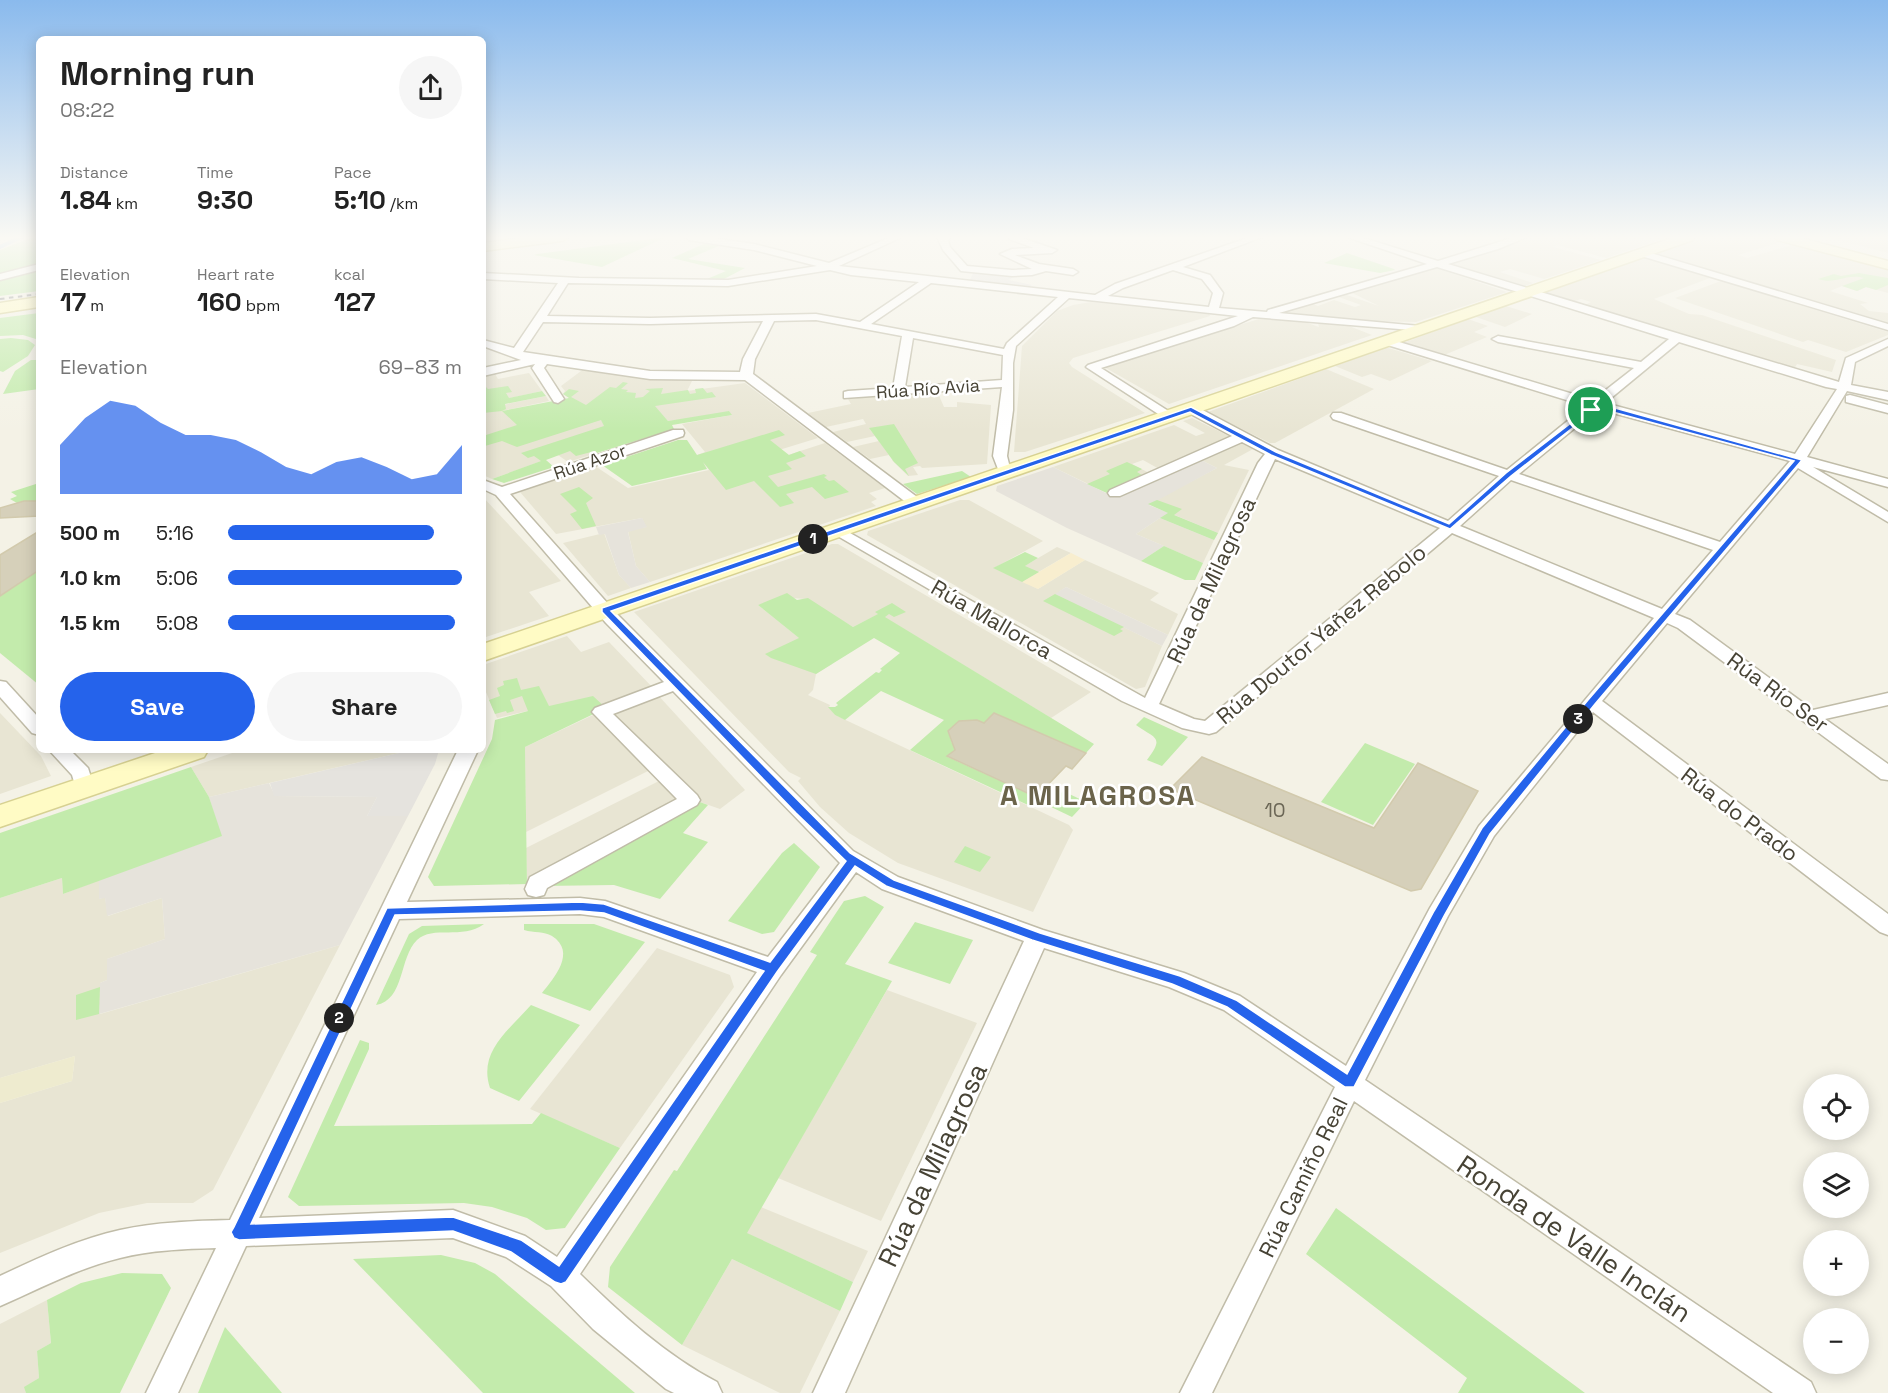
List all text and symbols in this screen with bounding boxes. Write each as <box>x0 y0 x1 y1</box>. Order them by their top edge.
text: Morning run <box>60 53 255 95</box>
button: share <box>399 56 462 119</box>
text: 08:22 <box>60 97 114 123</box>
text: Distance <box>60 162 128 183</box>
text: Time <box>197 162 233 183</box>
text: Pace <box>334 162 371 183</box>
text: 1.84 <box>60 183 112 217</box>
text: 9:30 <box>197 183 253 217</box>
text: 5:10 <box>334 183 386 217</box>
text: km <box>112 193 138 214</box>
text: /km <box>386 193 418 214</box>
text: Elevation <box>60 264 130 285</box>
text: Heart rate <box>197 264 275 285</box>
text: kcal <box>334 264 365 285</box>
text: 17 <box>60 285 86 319</box>
text: 160 <box>197 285 242 319</box>
text: 127 <box>334 285 375 319</box>
text: m <box>86 295 104 316</box>
text: bpm <box>242 295 280 316</box>
text: Elevation <box>60 354 148 380</box>
text: 69–83 m <box>379 354 462 380</box>
street label: Rúa Río Avia <box>875 373 981 404</box>
pin <box>1565 384 1616 435</box>
icon: arrive <box>1574 393 1607 426</box>
street label: Rúa Azor <box>550 438 629 485</box>
street label: Rúa da Milagrosa <box>1160 492 1262 668</box>
text: 500 m <box>60 520 120 546</box>
text: 5:16 <box>156 520 194 546</box>
pin: 1 <box>798 524 828 554</box>
text: 1 <box>809 528 817 549</box>
street label: Rúa Doutor Yañez Rebolo <box>1210 538 1432 730</box>
text: 1.0 km <box>60 565 121 591</box>
text: 5:06 <box>156 565 198 591</box>
street label: Rúa Mallorca <box>926 573 1058 665</box>
text: 1.5 km <box>60 610 120 636</box>
text: 5:08 <box>156 610 198 636</box>
street label: Rúa Río Ser <box>1722 646 1834 738</box>
button: Save <box>60 672 255 741</box>
button: Share <box>267 672 462 741</box>
pin: 3 <box>1563 704 1593 734</box>
text: 3 <box>1573 708 1583 729</box>
street label: Rúa do Prado <box>1676 761 1804 867</box>
district label: A MILAGROSA <box>1000 777 1196 813</box>
house number: 10 <box>1264 797 1286 823</box>
pin: 2 <box>324 1003 354 1033</box>
text: 2 <box>334 1007 344 1028</box>
street label: Rúa da Milagrosa <box>870 1057 995 1272</box>
map controls <box>1803 1074 1869 1374</box>
button: locate <box>1803 1074 1869 1140</box>
street label: Rúa Camiño Real <box>1252 1092 1354 1262</box>
street label: Ronda de Valle Inclán <box>1450 1147 1698 1330</box>
button: layers <box>1803 1152 1869 1218</box>
button: + <box>1803 1230 1869 1296</box>
button: − <box>1803 1308 1869 1374</box>

